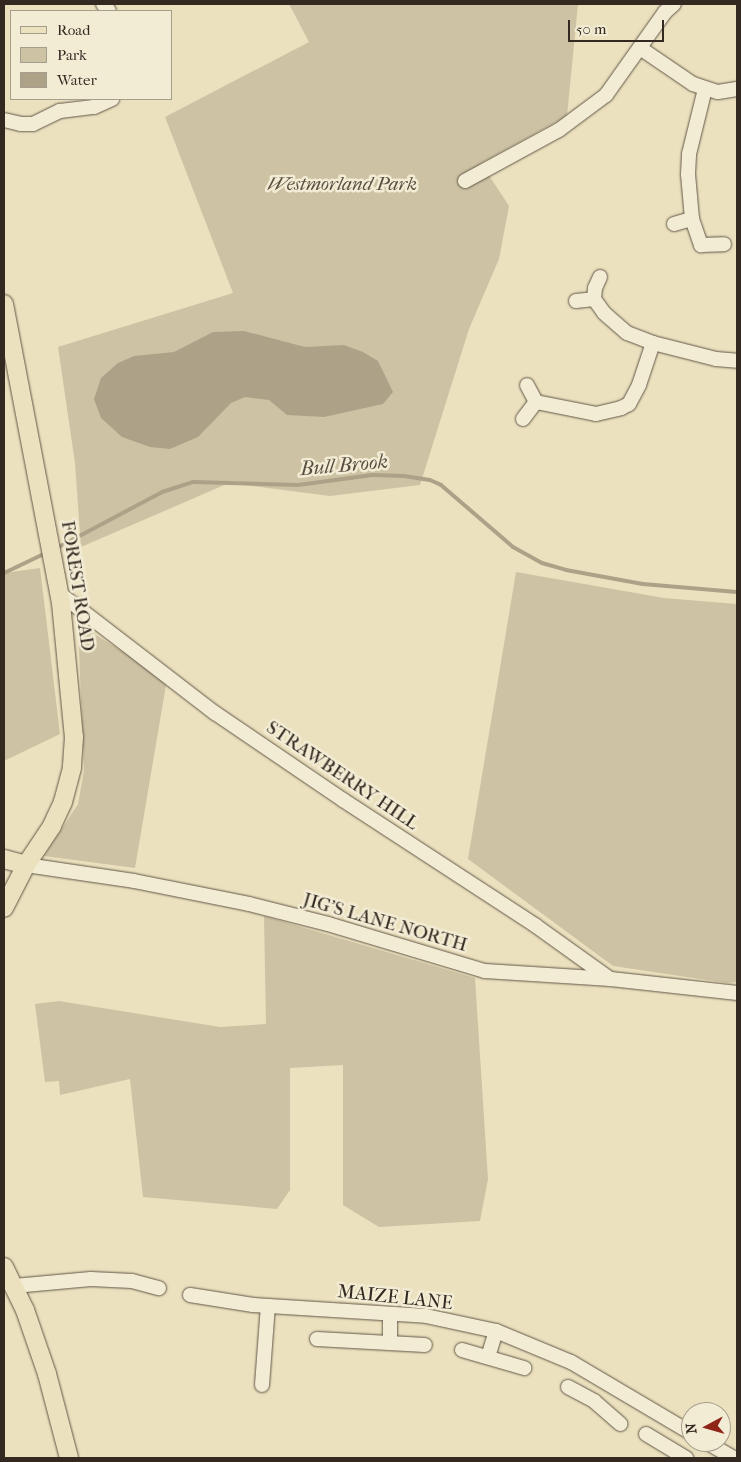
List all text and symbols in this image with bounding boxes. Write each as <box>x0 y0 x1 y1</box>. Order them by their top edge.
legend <box>10 10 172 100</box>
scale bar <box>571 10 667 42</box>
text: 50 m <box>576 20 606 38</box>
text: Road <box>57 21 90 39</box>
text: Park <box>57 46 87 64</box>
text: Water <box>57 71 97 89</box>
park label: Westmorland Park <box>267 174 417 196</box>
water label: Bull Brook <box>299 449 389 481</box>
street label: FOREST ROAD <box>55 519 99 653</box>
street label: STRAWBERRY HILL <box>262 717 422 835</box>
street label: JIG'S LANE NORTH <box>300 889 470 957</box>
street label: MAIZE LANE <box>336 1281 454 1315</box>
north arrow <box>681 1402 731 1452</box>
text: N <box>683 1422 701 1435</box>

